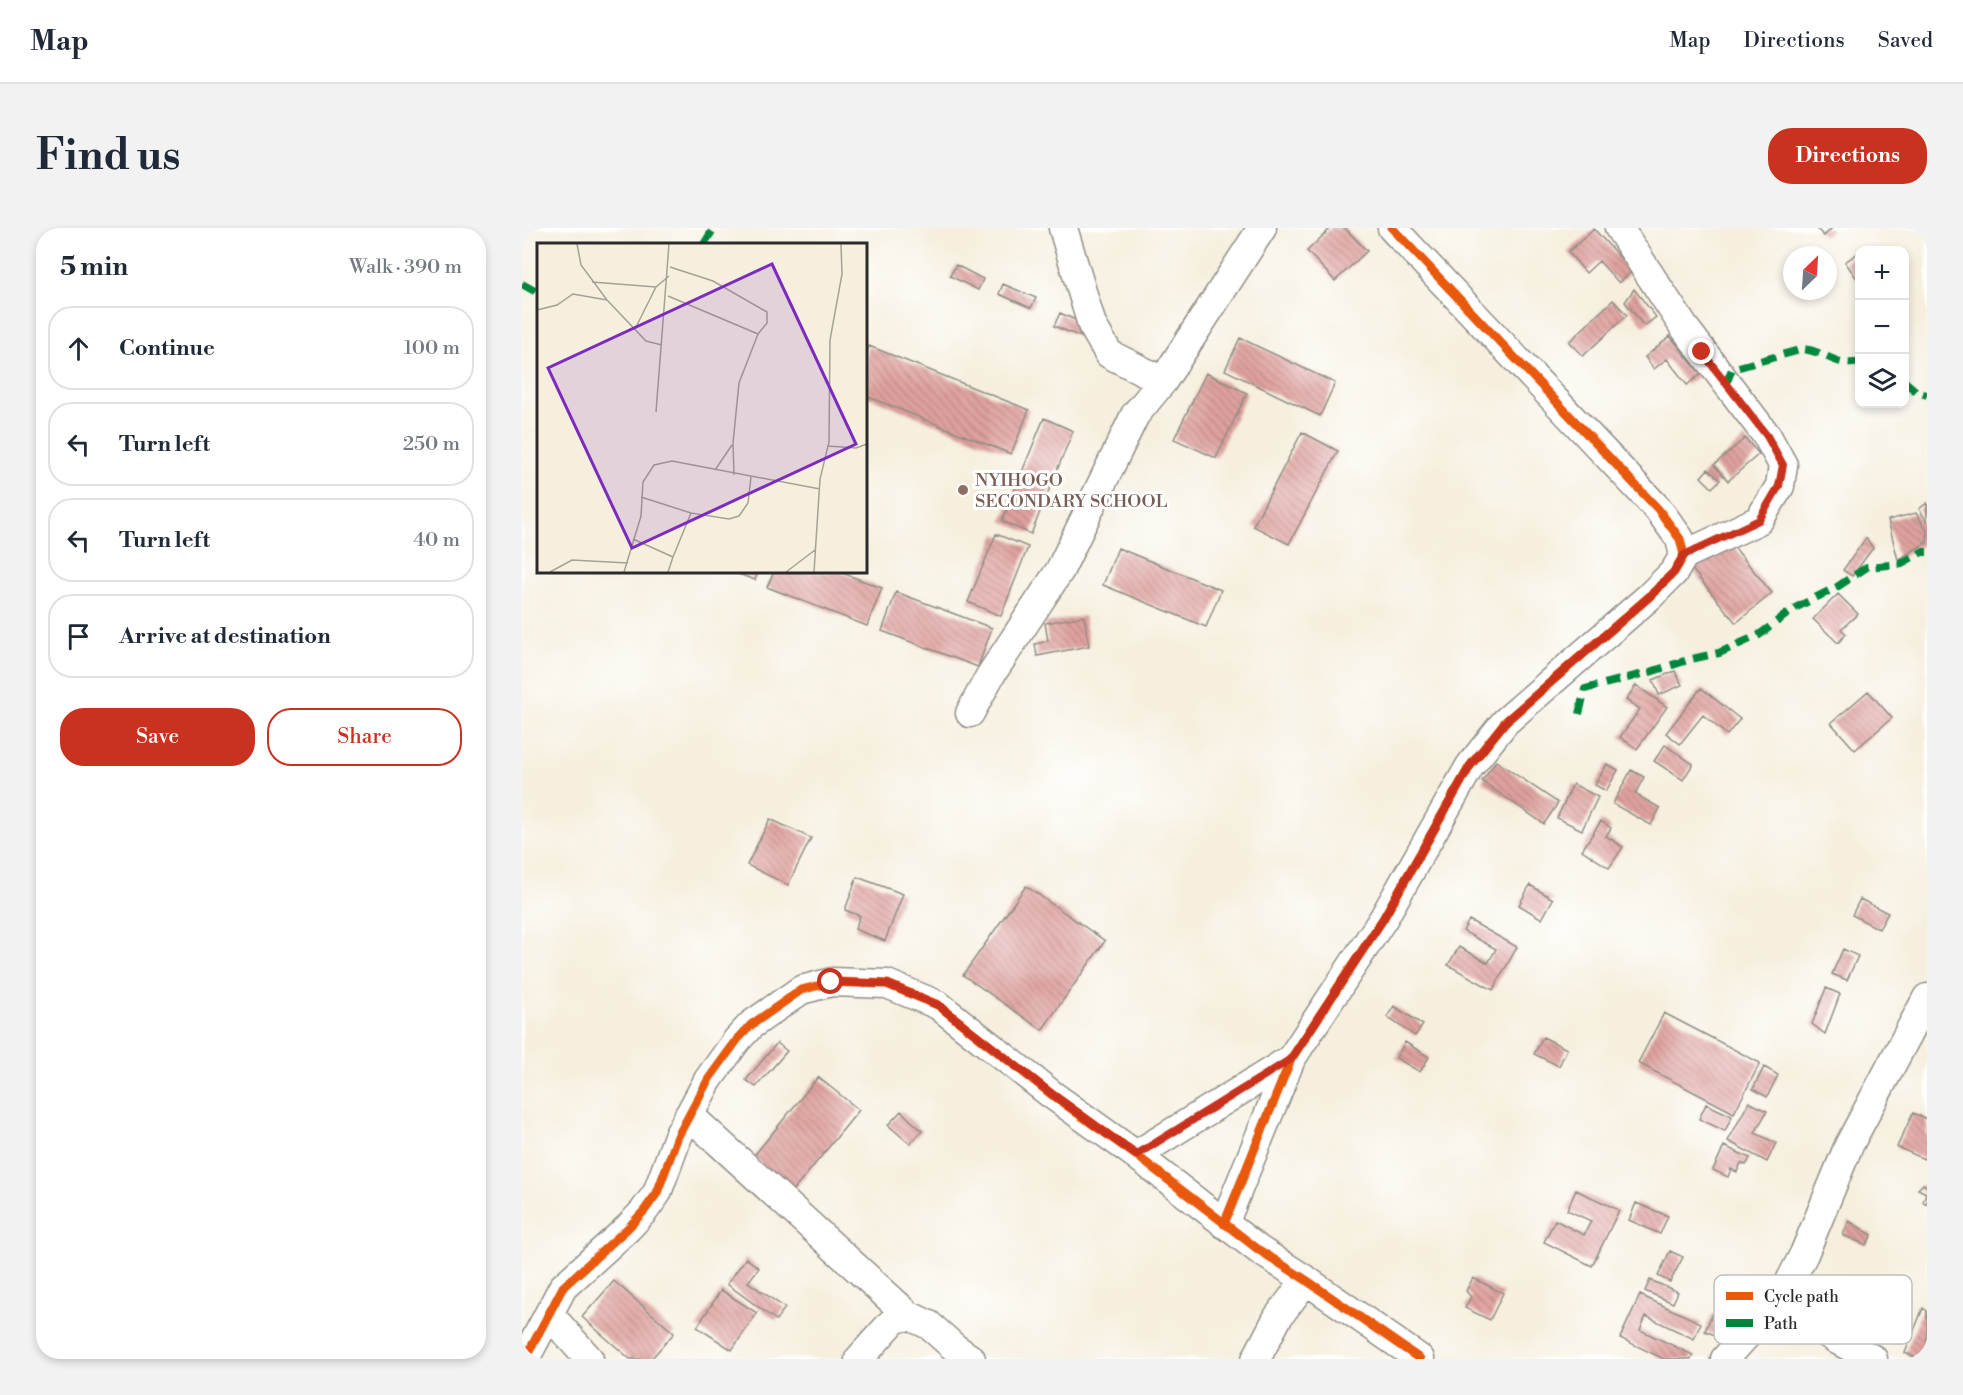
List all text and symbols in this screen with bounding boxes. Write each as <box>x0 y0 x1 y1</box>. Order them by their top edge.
text: Map <box>30 24 89 59</box>
text: Map <box>1669 28 1711 54</box>
text: Directions <box>1744 28 1845 54</box>
text: Saved <box>1878 28 1933 54</box>
button: Directions <box>1768 128 1927 184</box>
text: Find us <box>36 130 180 183</box>
inset map <box>537 243 867 573</box>
north arrow <box>1783 246 1837 300</box>
map controls <box>1855 246 1909 408</box>
button: + <box>1855 246 1909 300</box>
text: 5 min <box>60 251 128 283</box>
text: Walk · 390 m <box>349 255 462 280</box>
button: − <box>1855 300 1909 354</box>
icon: ahead <box>62 332 95 365</box>
text: Continue <box>119 335 215 362</box>
text: 100 m <box>404 336 460 361</box>
route end <box>1688 338 1714 364</box>
button: layers <box>1855 354 1909 408</box>
icon: left <box>62 428 95 461</box>
text: Turn left <box>119 431 210 458</box>
text: 250 m <box>403 432 460 457</box>
place label: NYIHOGO SECONDARY SCHOOL <box>975 469 1168 513</box>
marker: NYIHOGO SECONDARY SCHOOL <box>956 483 970 497</box>
icon: left <box>62 524 95 557</box>
text: Turn left <box>119 527 210 554</box>
text: 40 m <box>413 528 460 553</box>
icon: arrive <box>62 620 95 653</box>
text: Arrive at destination <box>119 623 331 650</box>
button: Save <box>60 708 255 766</box>
button: Share <box>267 708 462 766</box>
route start <box>817 968 843 994</box>
legend <box>1714 1275 1912 1344</box>
text: Cycle path <box>1764 1287 1839 1307</box>
text: Path <box>1764 1314 1798 1334</box>

